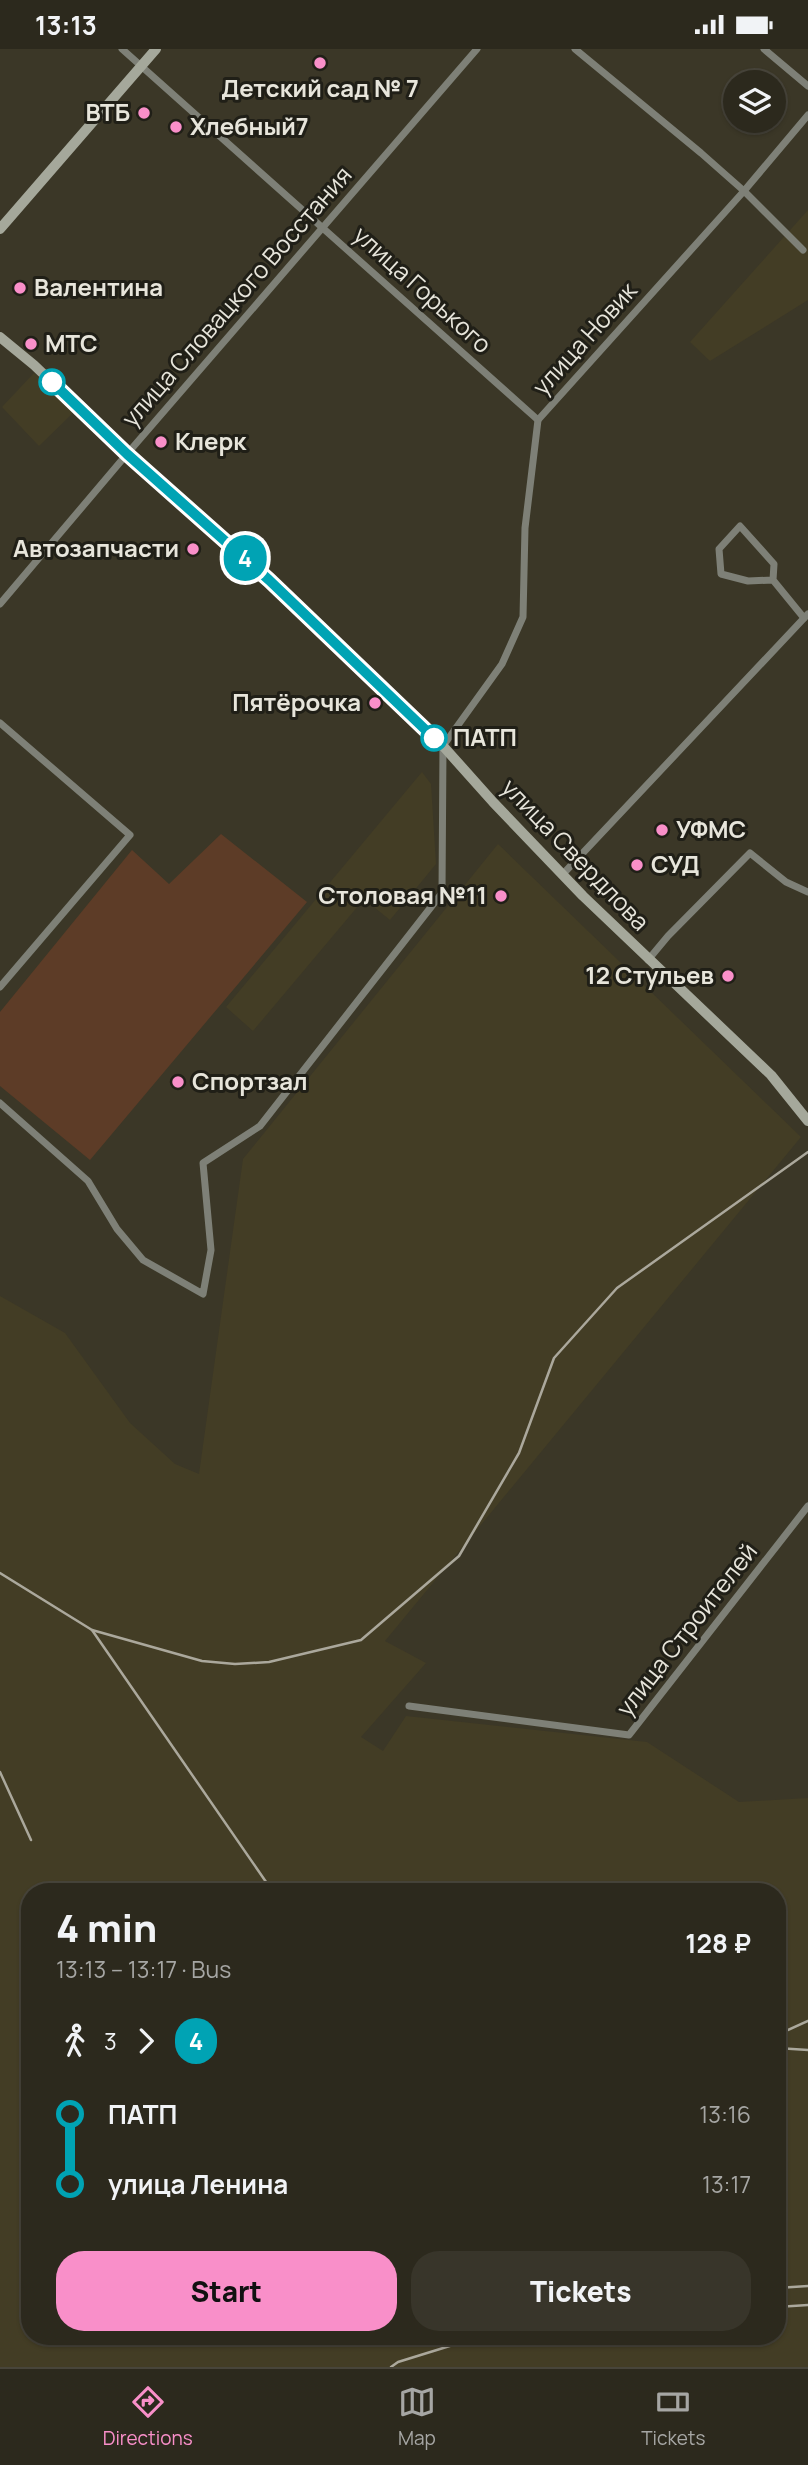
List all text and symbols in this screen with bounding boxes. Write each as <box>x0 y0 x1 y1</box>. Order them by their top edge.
text: 13:13 <box>35 7 97 43</box>
marker: Детский сад № 7 <box>312 55 328 71</box>
map controls <box>723 70 786 133</box>
button: layers <box>723 70 786 133</box>
place label: Детский сад № 7 <box>221 71 419 104</box>
place label: ВТБ <box>85 95 130 128</box>
marker: ВТБ <box>136 105 152 121</box>
place label: Хлебный7 <box>190 109 309 142</box>
marker: Хлебный7 <box>168 119 184 135</box>
street label: улица Словацкого Восстания <box>113 159 358 433</box>
street label: улица Горького <box>347 218 499 360</box>
place label: Валентина <box>34 270 163 303</box>
street label: улица Новик <box>524 274 644 402</box>
marker: Валентина <box>12 280 28 296</box>
place label: МТС <box>45 326 98 359</box>
marker: МТС <box>23 336 39 352</box>
unlabelled marker <box>39 369 65 395</box>
place label: Клерк <box>175 424 247 457</box>
marker: Клерк <box>153 434 169 450</box>
place label: Автозапчасти <box>13 531 179 564</box>
line badge: 4 <box>222 535 268 581</box>
marker: Автозапчасти <box>185 541 201 557</box>
text: 4 <box>238 541 252 574</box>
place label: Пятёрочка <box>232 685 361 718</box>
marker: Пятёрочка <box>367 695 383 711</box>
place label: ПАТП <box>453 720 517 753</box>
marker: ПАТП <box>421 725 447 751</box>
street label: улица Свердлова <box>495 771 657 937</box>
place label: УФМС <box>676 812 746 845</box>
marker: УФМС <box>654 822 670 838</box>
place label: СУД <box>651 847 700 880</box>
marker: СУД <box>629 857 645 873</box>
place label: Столовая №11 <box>318 878 487 911</box>
marker: Столовая №11 <box>493 888 509 904</box>
place label: 12 Стульев <box>585 958 714 991</box>
marker: 12 Стульев <box>720 968 736 984</box>
place label: Спортзал <box>192 1064 308 1097</box>
marker: Спортзал <box>170 1074 186 1090</box>
street label: улица Строителей <box>608 1536 764 1723</box>
text: 4 min <box>56 1901 157 1953</box>
text: 128 ₽ <box>685 1925 751 1961</box>
text: 13:13 – 13:17 · Bus <box>56 1953 231 1985</box>
icon: walk <box>56 2022 94 2060</box>
icon: forward <box>127 2022 165 2060</box>
text: 4 <box>189 2024 203 2057</box>
text: 3 <box>104 2025 117 2057</box>
text: ПАТП <box>108 2096 177 2132</box>
text: 13:16 <box>699 2098 751 2130</box>
text: улица Ленина <box>108 2166 288 2202</box>
text: 13:17 <box>702 2168 751 2200</box>
button: Start <box>56 2251 397 2331</box>
button: Tickets <box>411 2251 751 2331</box>
tab: Directions <box>103 2383 193 2451</box>
tab: Map <box>398 2383 436 2451</box>
tab: Tickets <box>641 2383 705 2451</box>

